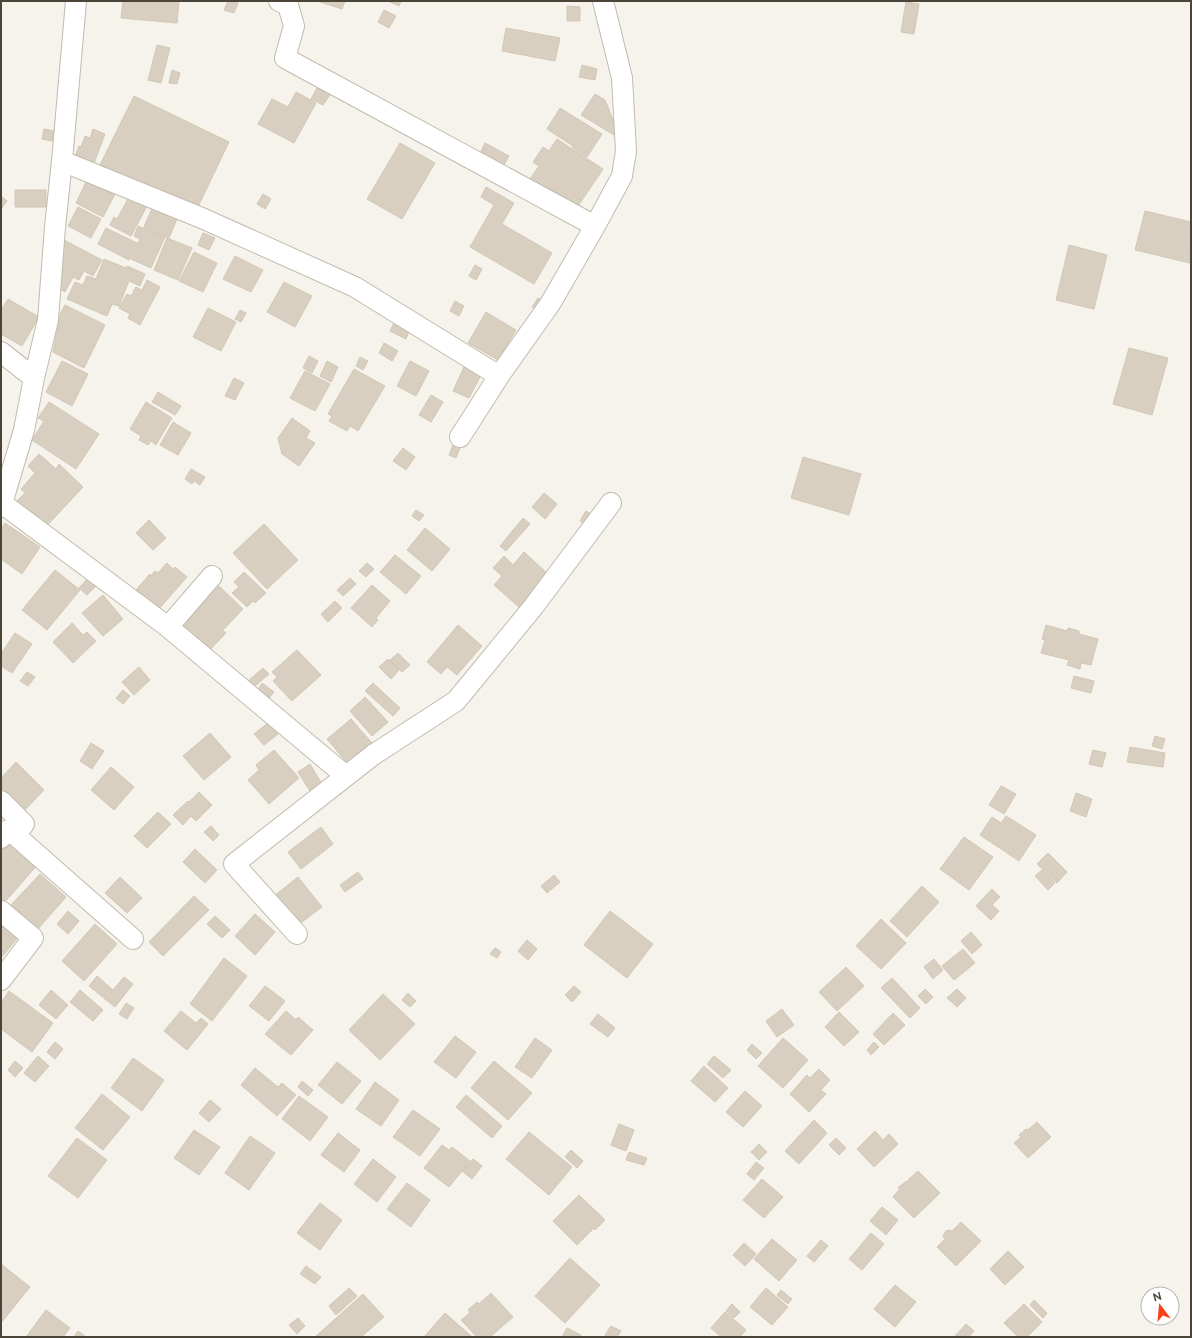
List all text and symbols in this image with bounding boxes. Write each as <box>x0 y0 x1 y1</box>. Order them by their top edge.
north arrow <box>1140 1286 1180 1326</box>
text: N <box>1152 1289 1163 1304</box>

